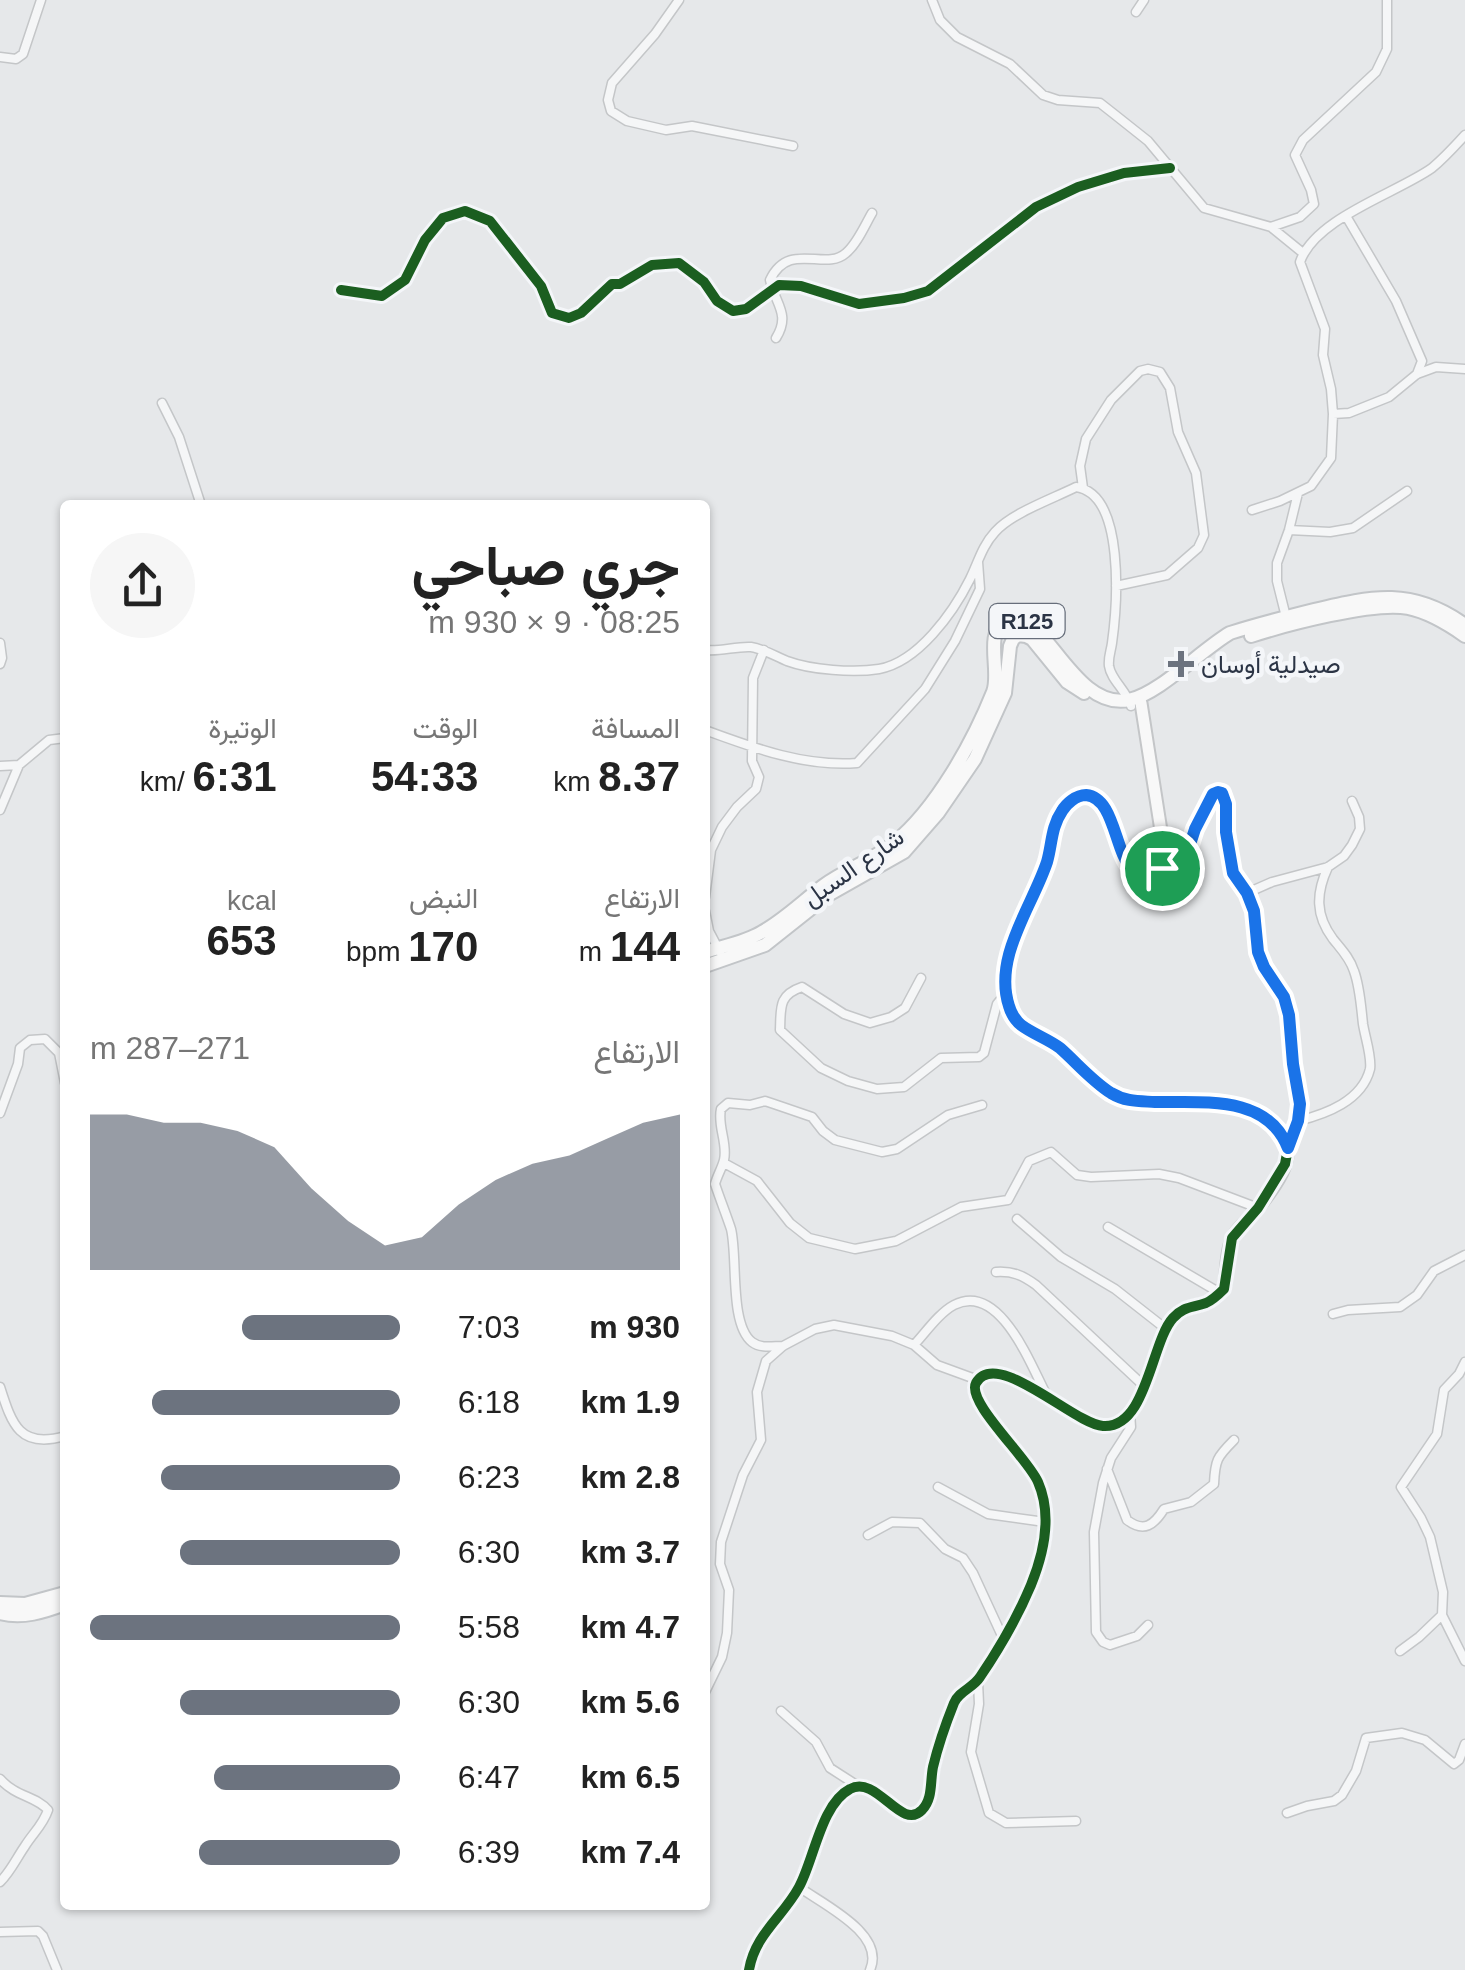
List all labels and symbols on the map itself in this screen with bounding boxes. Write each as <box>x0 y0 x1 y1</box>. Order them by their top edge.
road number: R125 <box>990 604 1064 638</box>
place label: صيدلية أوسان <box>1201 650 1341 680</box>
marker: صيدلية أوسان <box>1170 653 1192 675</box>
street label: شارع السبل <box>797 822 911 914</box>
pin <box>1120 826 1205 911</box>

